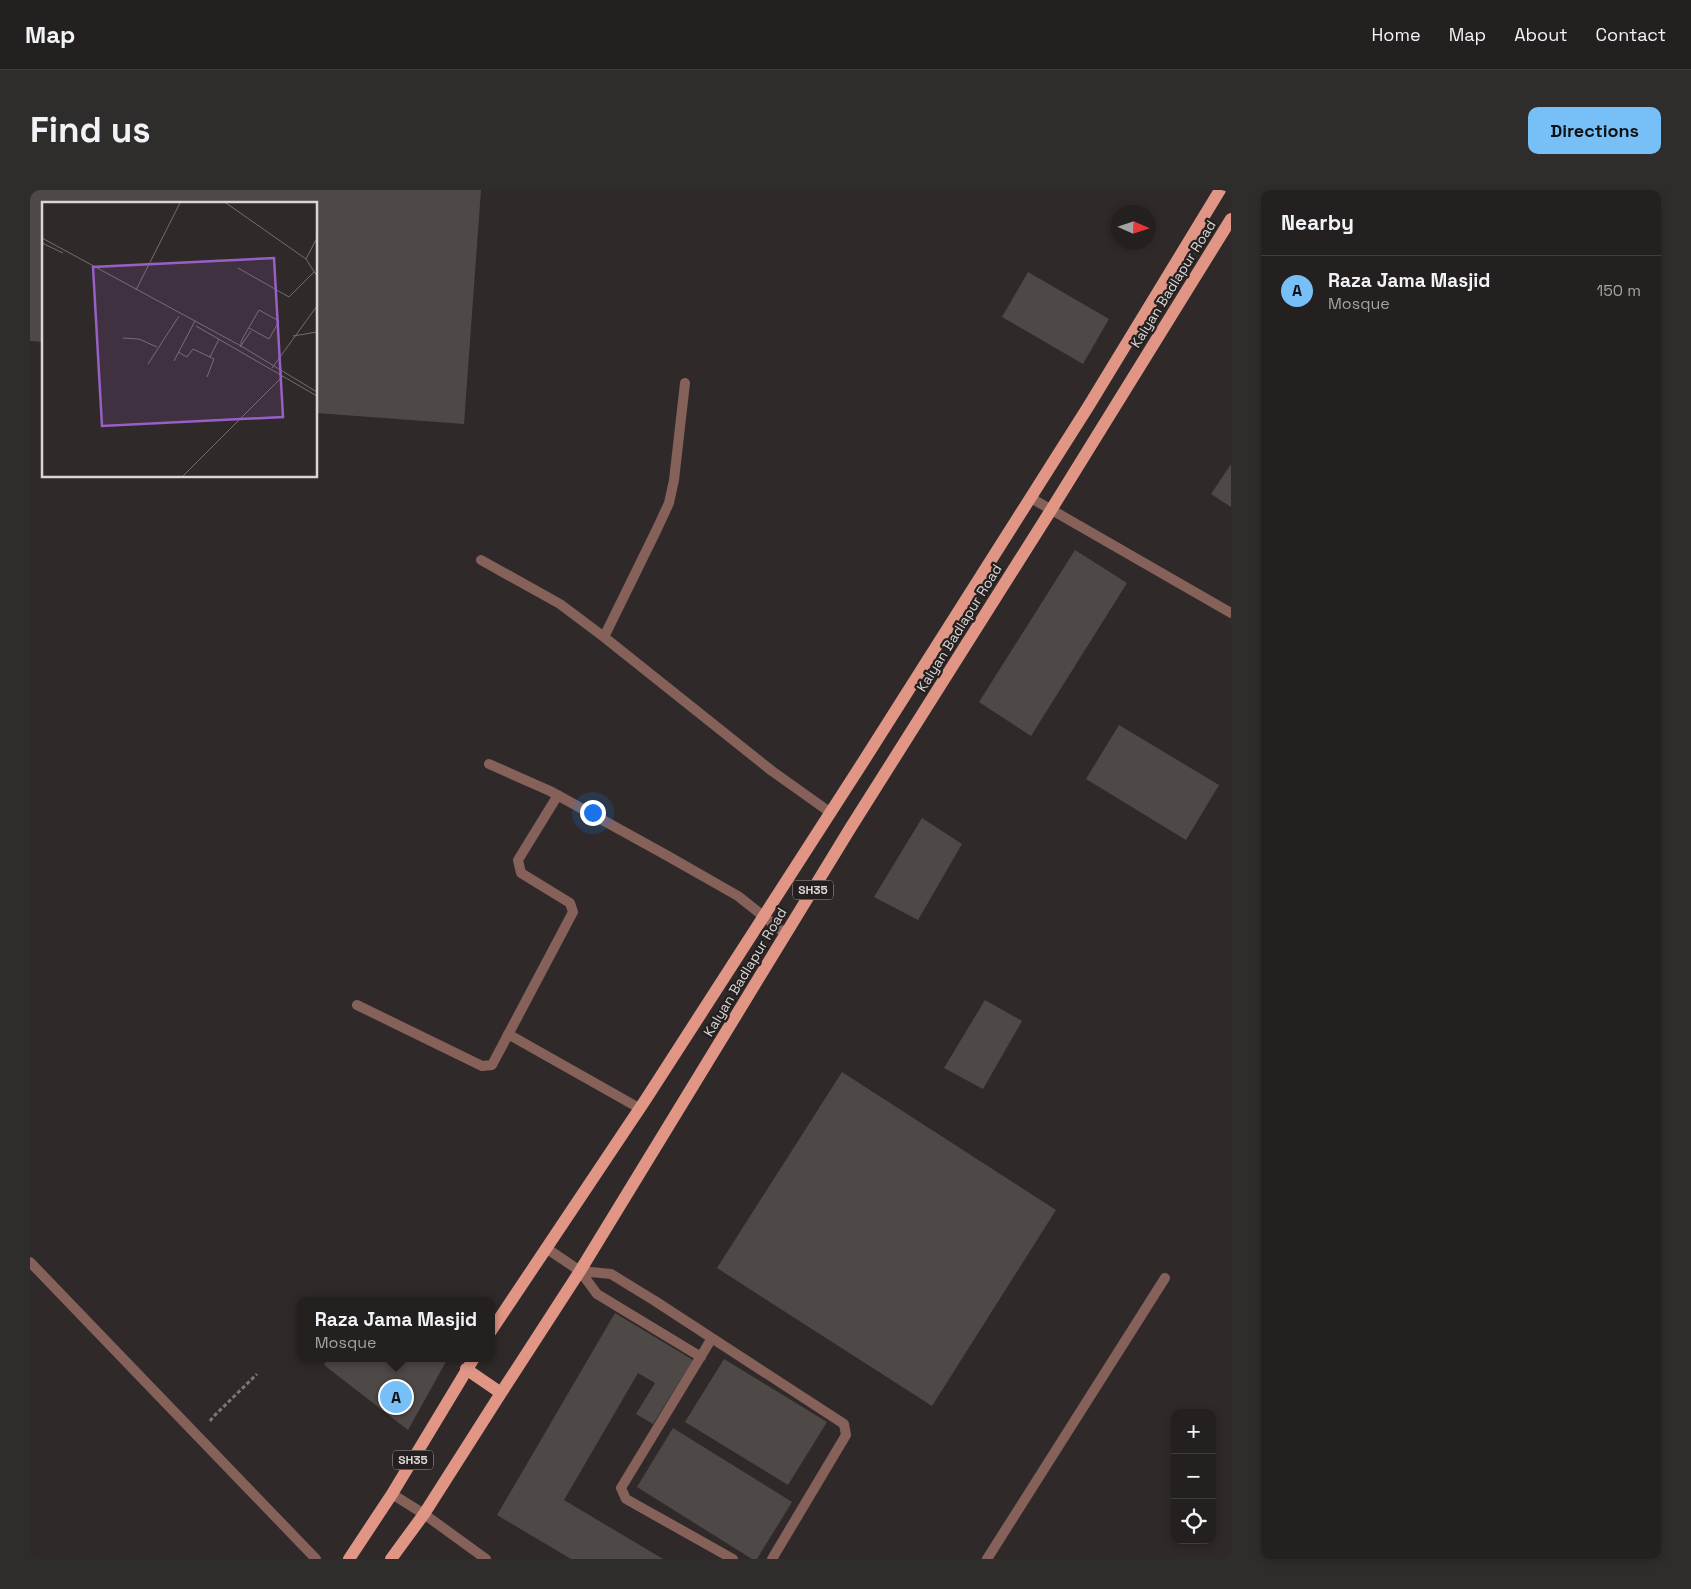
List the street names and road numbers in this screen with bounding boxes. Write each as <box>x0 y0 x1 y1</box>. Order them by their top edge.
street label: Kalyan Badlapur Road <box>1126 217 1220 351</box>
street label: Kalyan Badlapur Road <box>912 561 1006 695</box>
road number: SH35 <box>793 880 833 900</box>
street label: Kalyan Badlapur Road <box>699 904 791 1040</box>
road number: SH35 <box>393 1450 433 1470</box>

